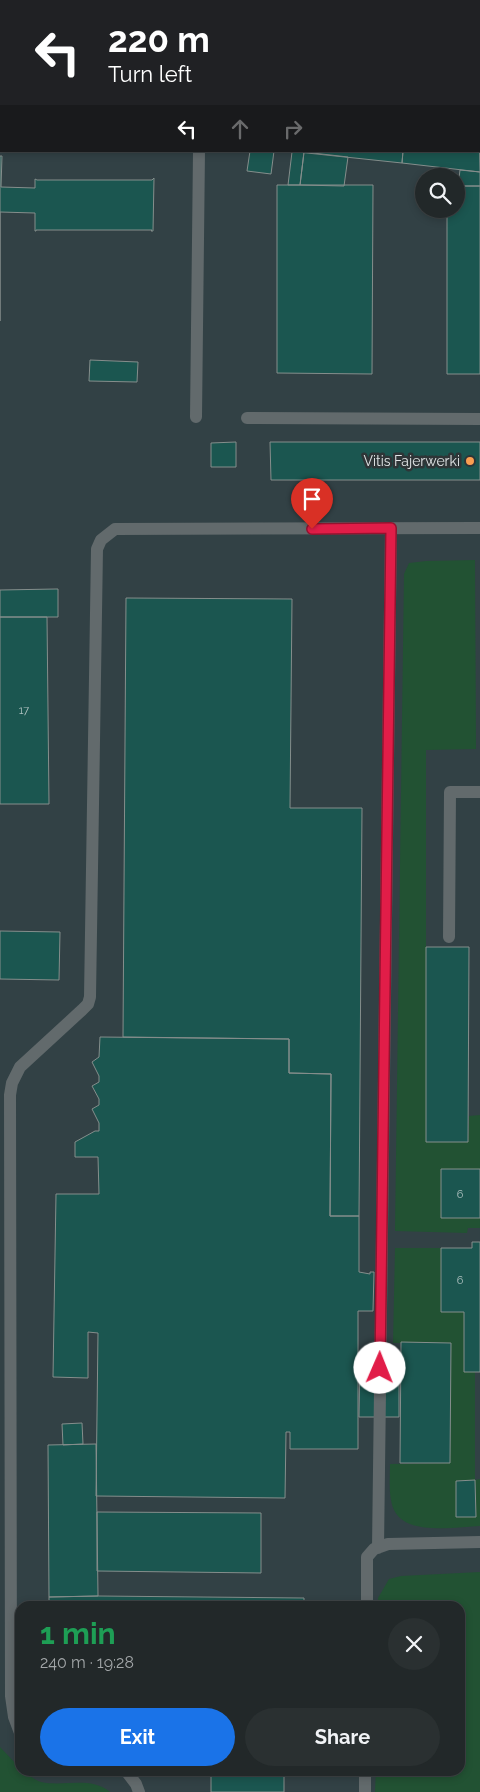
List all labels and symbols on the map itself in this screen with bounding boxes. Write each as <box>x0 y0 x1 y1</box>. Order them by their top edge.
place label: Vitis Fajerwerki <box>363 453 460 469</box>
marker: Vitis Fajerwerki <box>464 455 476 467</box>
pin <box>291 478 333 529</box>
house number: 17 <box>19 704 29 717</box>
house number: 6 <box>457 1188 464 1201</box>
house number: 6 <box>457 1274 464 1287</box>
position arrow <box>353 1341 405 1393</box>

